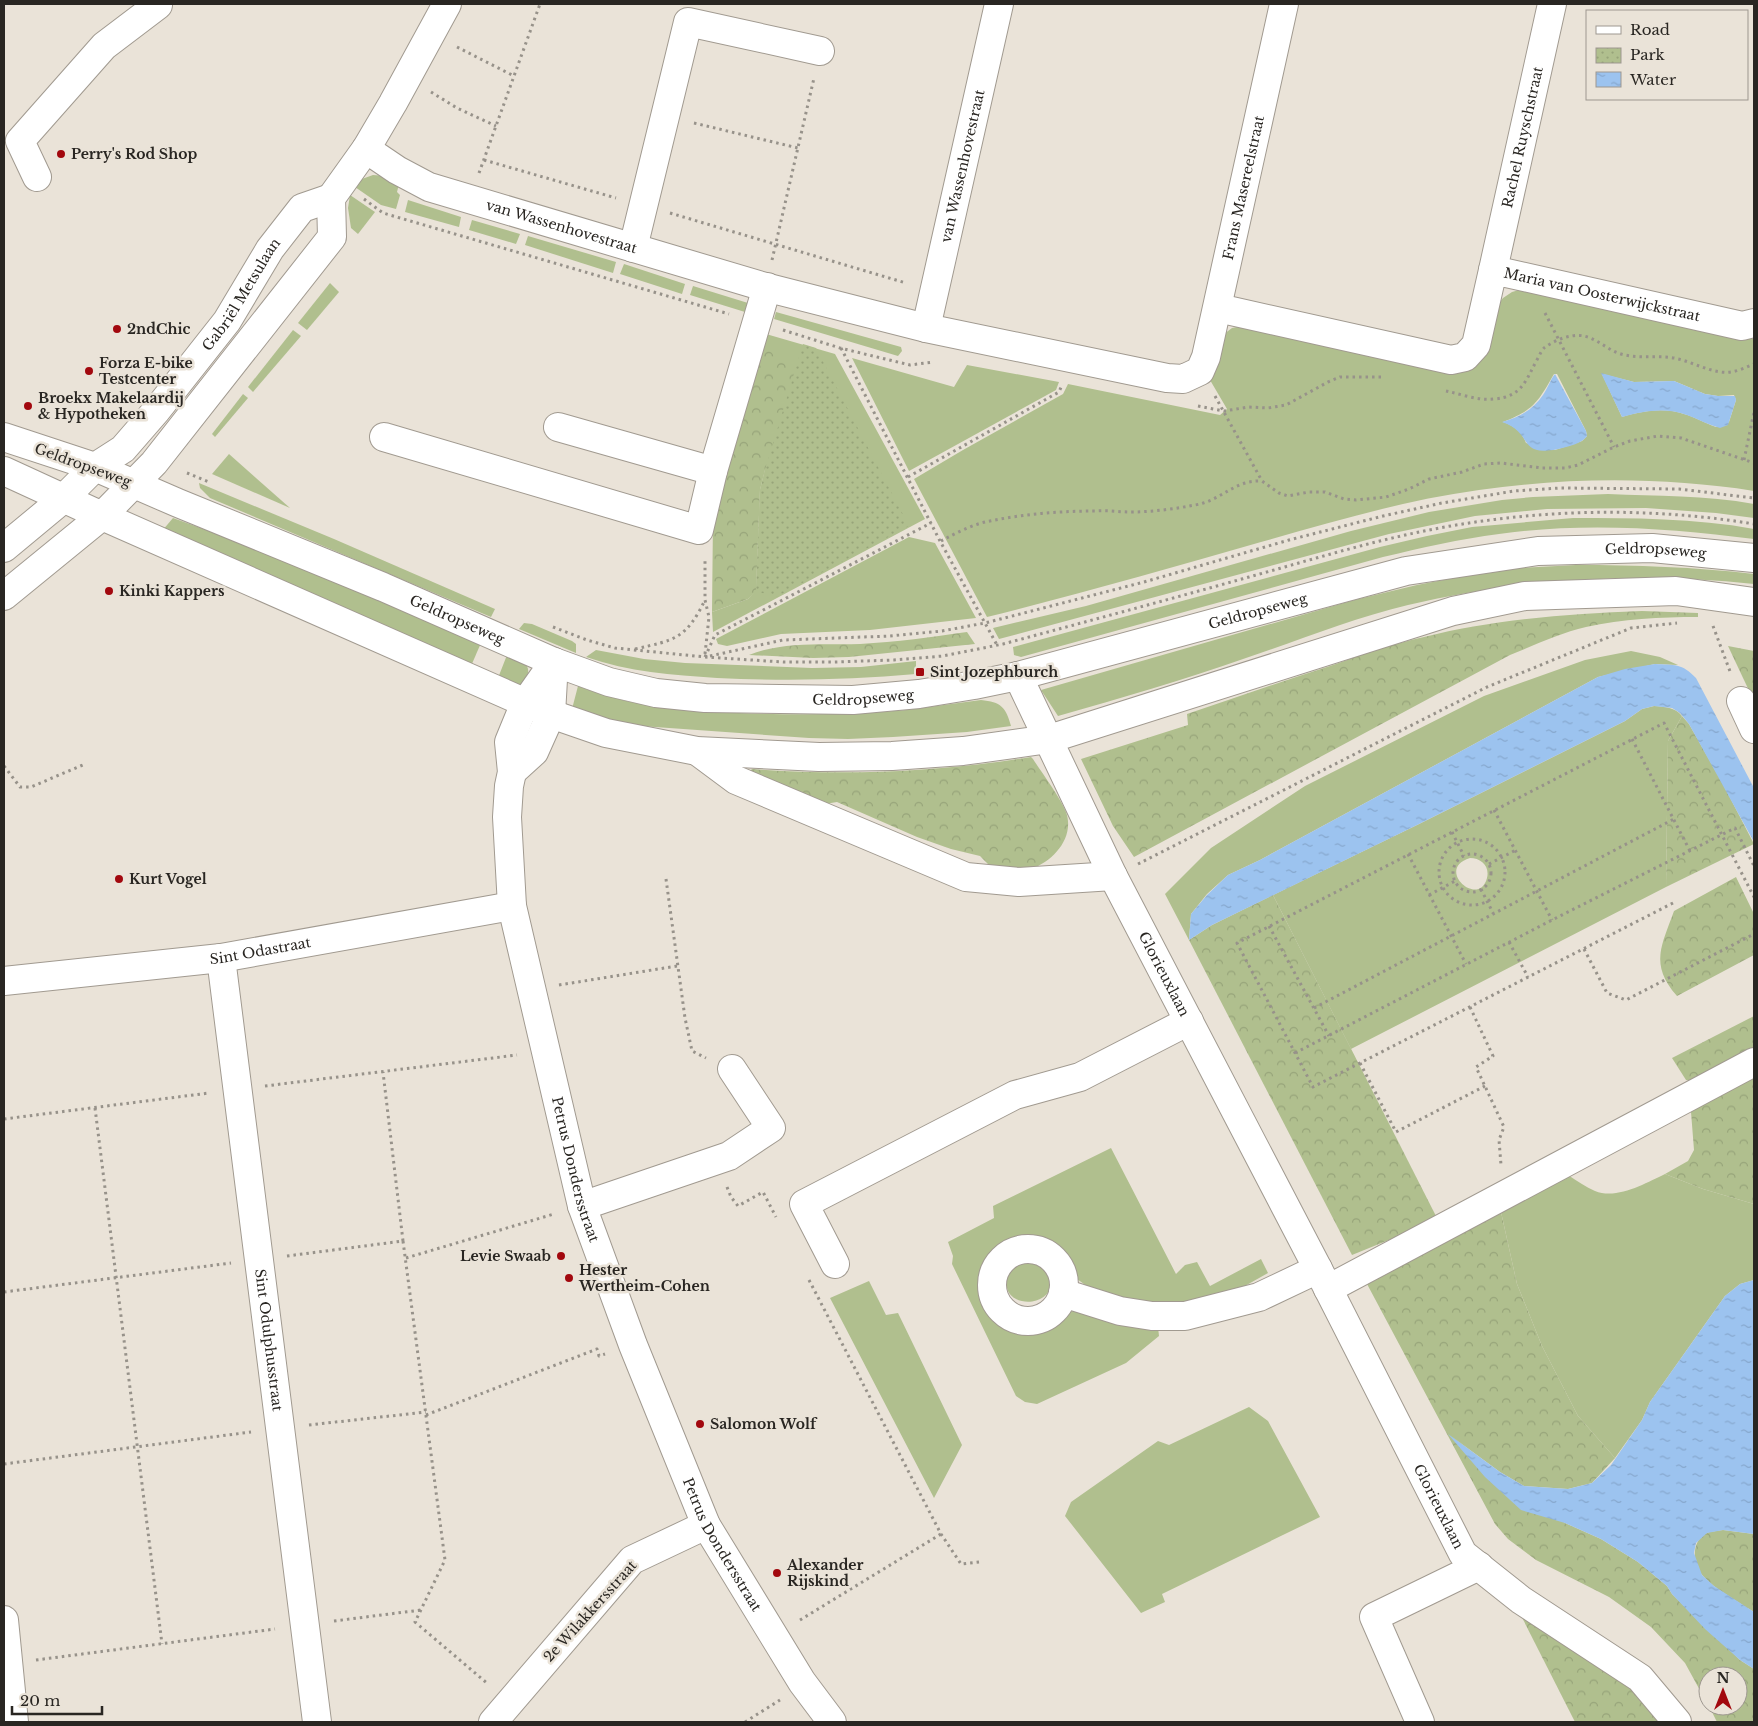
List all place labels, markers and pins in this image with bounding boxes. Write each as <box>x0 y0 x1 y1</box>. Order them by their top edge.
place label: Perry's Rod Shop <box>71 145 197 163</box>
marker: Perry's Rod Shop <box>55 148 67 160</box>
place label: 2ndChic <box>127 320 190 338</box>
marker: 2ndChic <box>111 323 123 335</box>
place label: Forza E-bike Testcenter <box>99 354 193 388</box>
marker: Forza E-bike Testcenter <box>83 365 95 377</box>
place label: Broekx Makelaardij & Hypotheken <box>38 389 184 423</box>
marker: Broekx Makelaardij & Hypotheken <box>22 400 34 412</box>
place label: Kinki Kappers <box>119 582 225 600</box>
marker: Kinki Kappers <box>103 585 115 597</box>
place label: Sint Jozephburch <box>930 663 1058 681</box>
marker: Sint Jozephburch <box>914 666 926 678</box>
place label: Kurt Vogel <box>129 870 207 888</box>
marker: Kurt Vogel <box>113 873 125 885</box>
place label: Levie Swaab <box>460 1247 551 1265</box>
marker: Levie Swaab <box>555 1250 567 1262</box>
place label: Hester Wertheim-Cohen <box>578 1261 710 1295</box>
marker: Hester Wertheim-Cohen <box>563 1272 575 1284</box>
place label: Salomon Wolf <box>710 1415 818 1433</box>
marker: Salomon Wolf <box>694 1418 706 1430</box>
place label: Alexander Rijskind <box>786 1556 864 1590</box>
marker: Alexander Rijskind <box>771 1567 783 1579</box>

